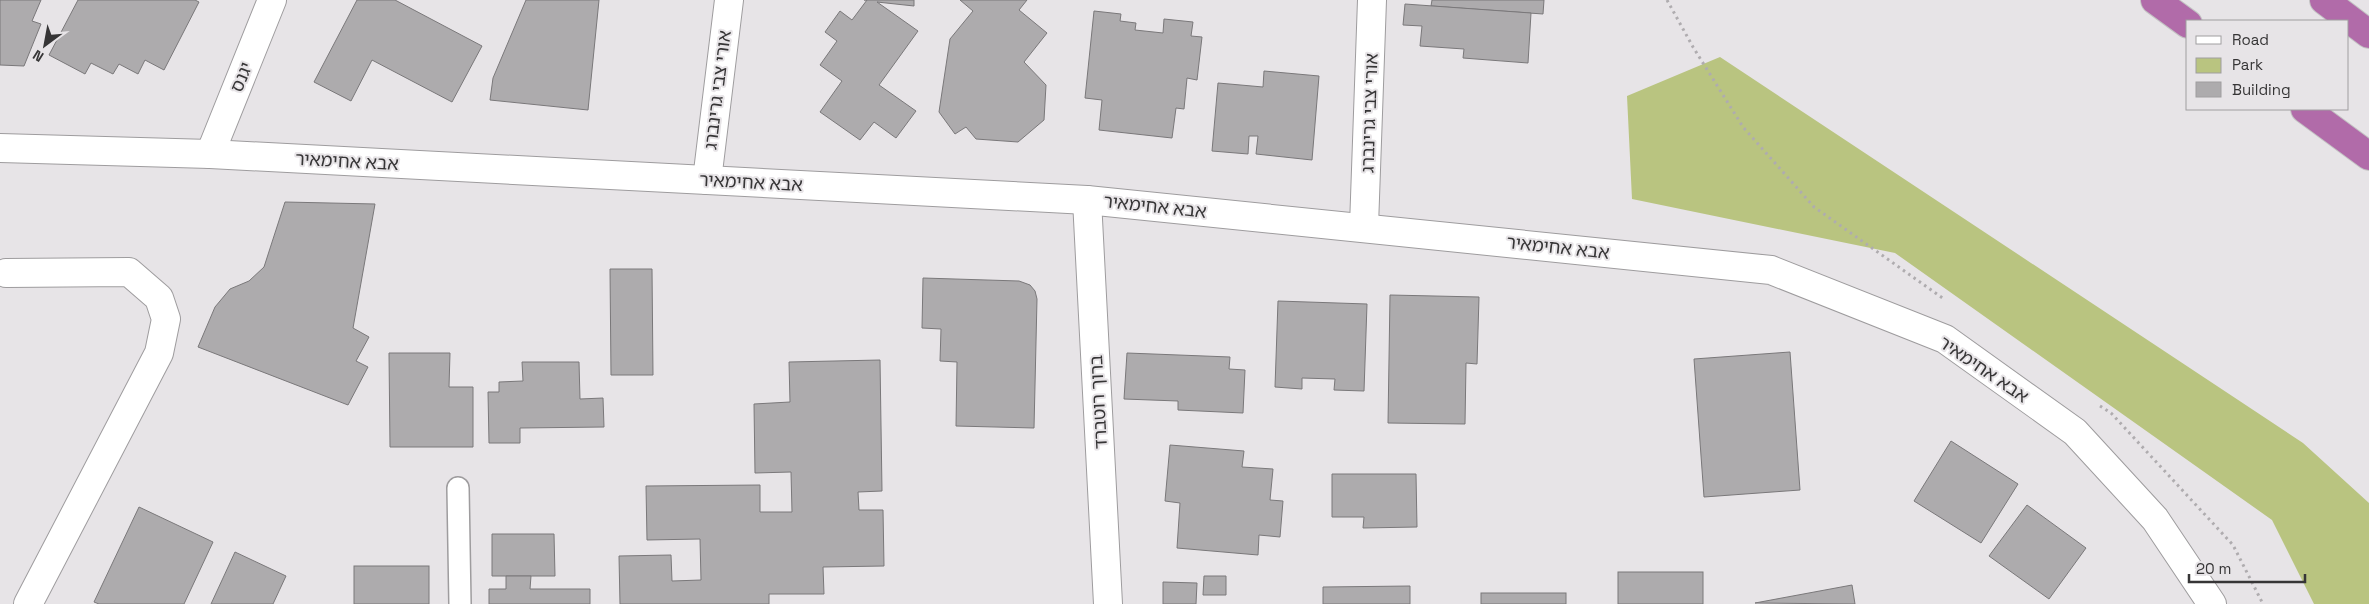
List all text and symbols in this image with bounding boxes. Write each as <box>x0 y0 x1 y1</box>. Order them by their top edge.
north arrow <box>20 20 70 70</box>
legend <box>2186 20 2349 110</box>
street label: אורי צבי גרינברג <box>698 29 736 151</box>
text: Road <box>2232 30 2269 49</box>
text: N <box>29 46 47 66</box>
street label: אורי צבי גרינברג <box>1355 53 1383 173</box>
text: Park <box>2232 55 2263 74</box>
street label: יגנס <box>225 59 257 95</box>
text: Building <box>2232 80 2291 99</box>
street label: אבא אחימאיר <box>295 147 399 175</box>
street label: אבא אחימאיר <box>699 168 803 196</box>
street label: אבא אחימאיר <box>1102 189 1208 223</box>
street label: אבא אחימאיר <box>1505 230 1611 264</box>
street label: אבא אחימאיר <box>1935 331 2033 407</box>
street label: ברוך רוטברד <box>1084 354 1112 450</box>
scale bar <box>2189 552 2305 584</box>
text: 20 m <box>2196 559 2231 578</box>

